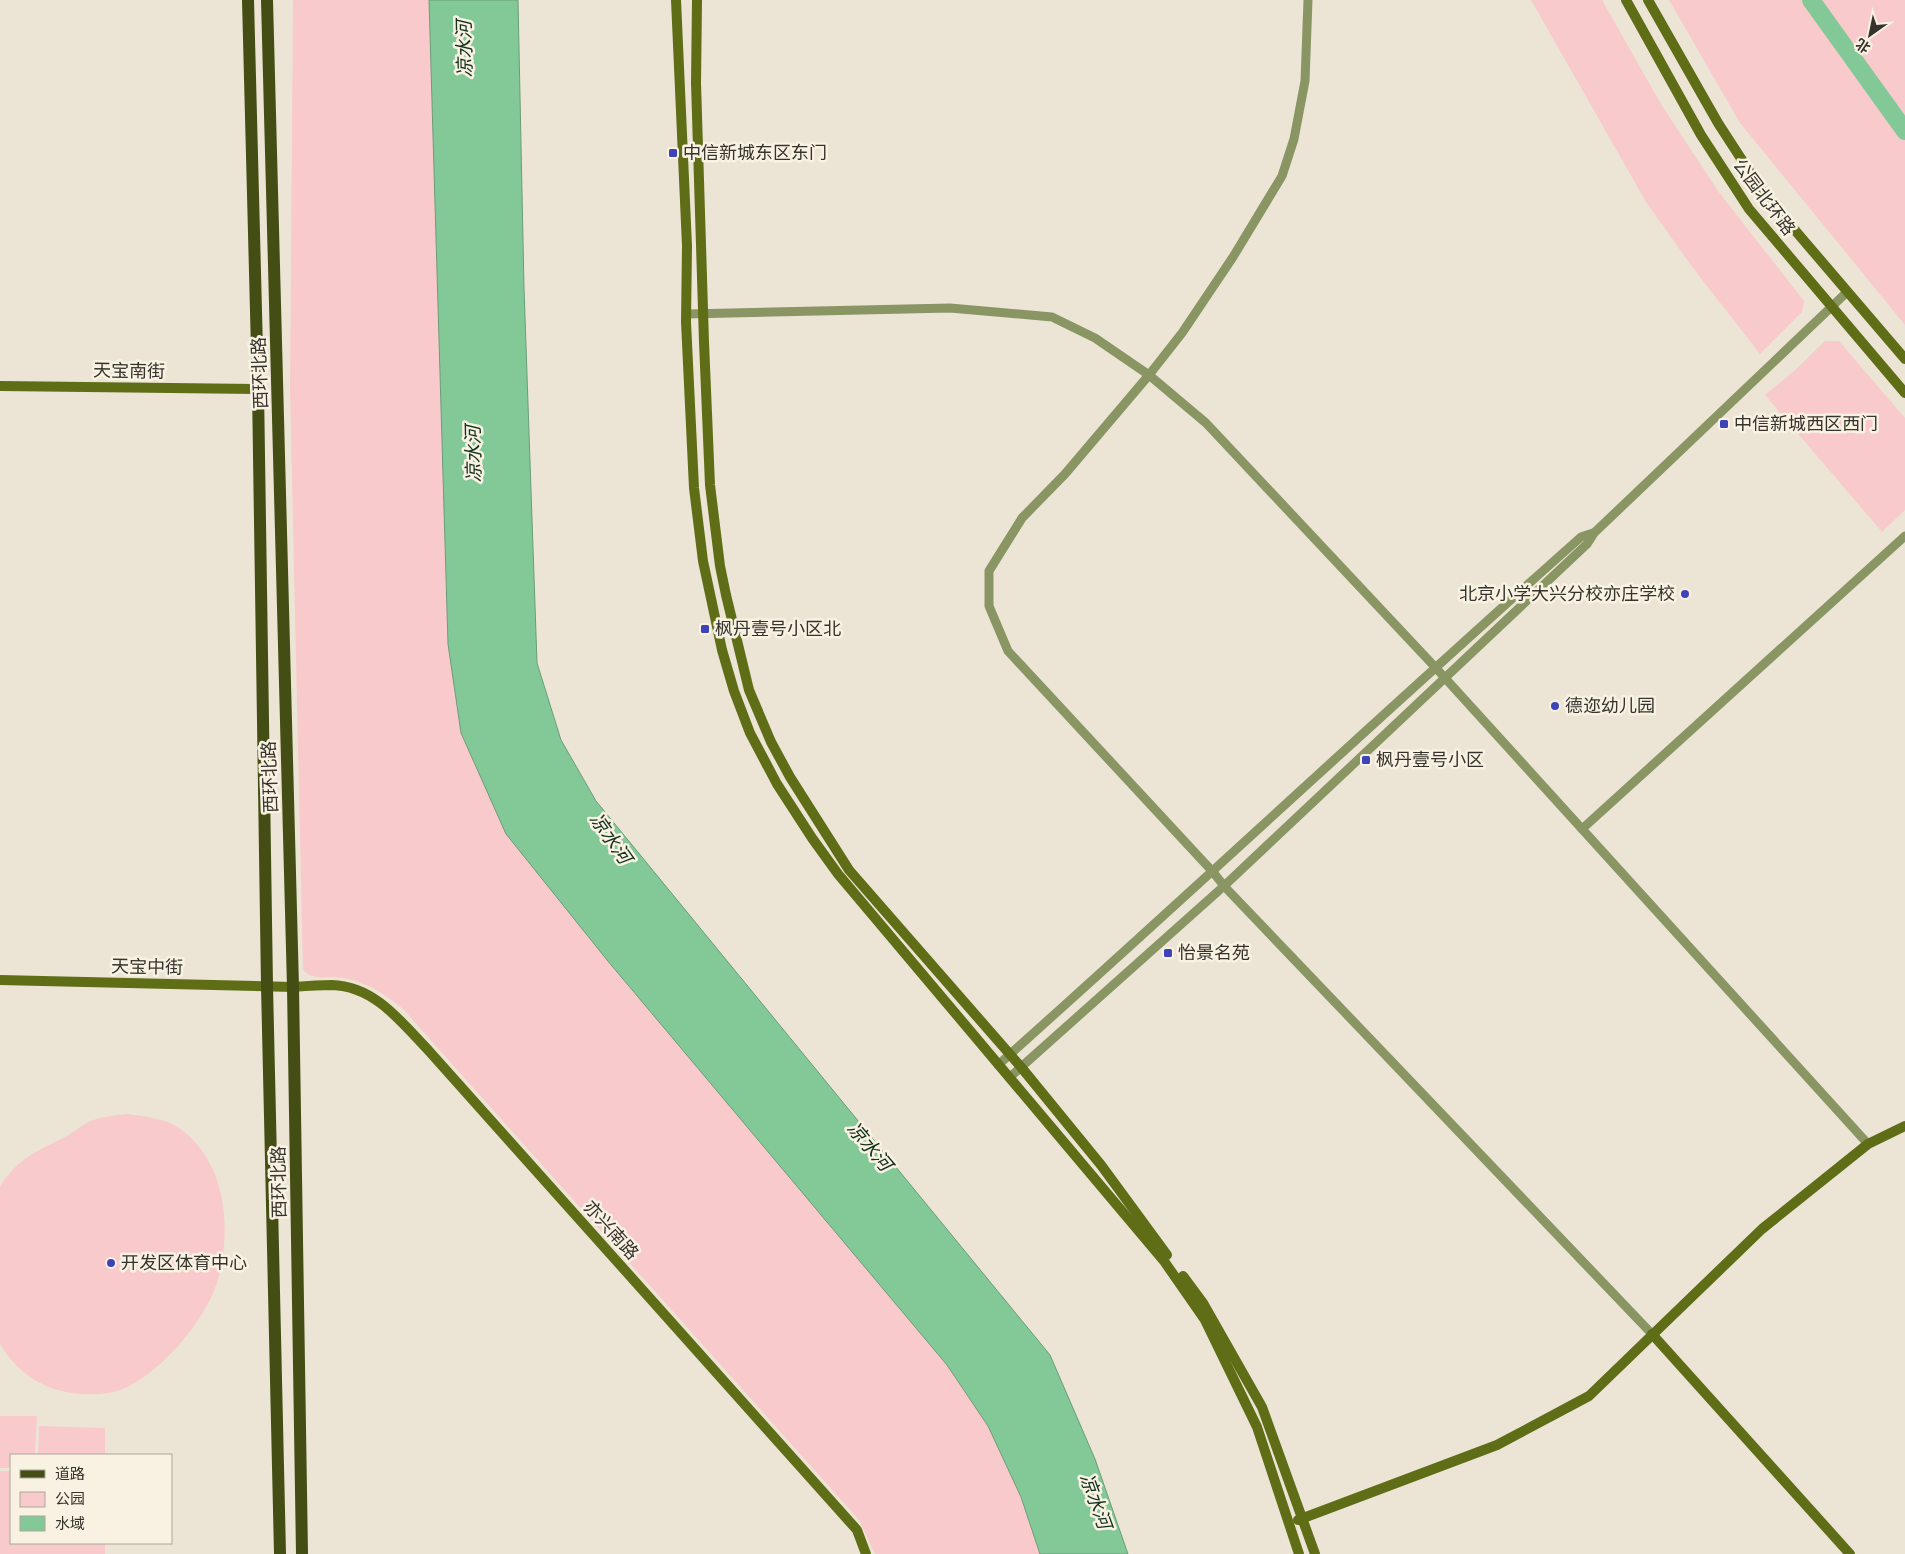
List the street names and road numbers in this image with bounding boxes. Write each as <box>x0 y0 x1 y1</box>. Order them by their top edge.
street label: 公园北环路 <box>1728 154 1800 240</box>
street label: 西环北路 <box>248 337 272 409</box>
street label: 天宝南街 <box>93 359 165 383</box>
street label: 西环北路 <box>258 741 282 813</box>
street label: 天宝中街 <box>111 955 183 979</box>
street label: 西环北路 <box>267 1146 291 1218</box>
street label: 亦兴南路 <box>579 1196 643 1264</box>

